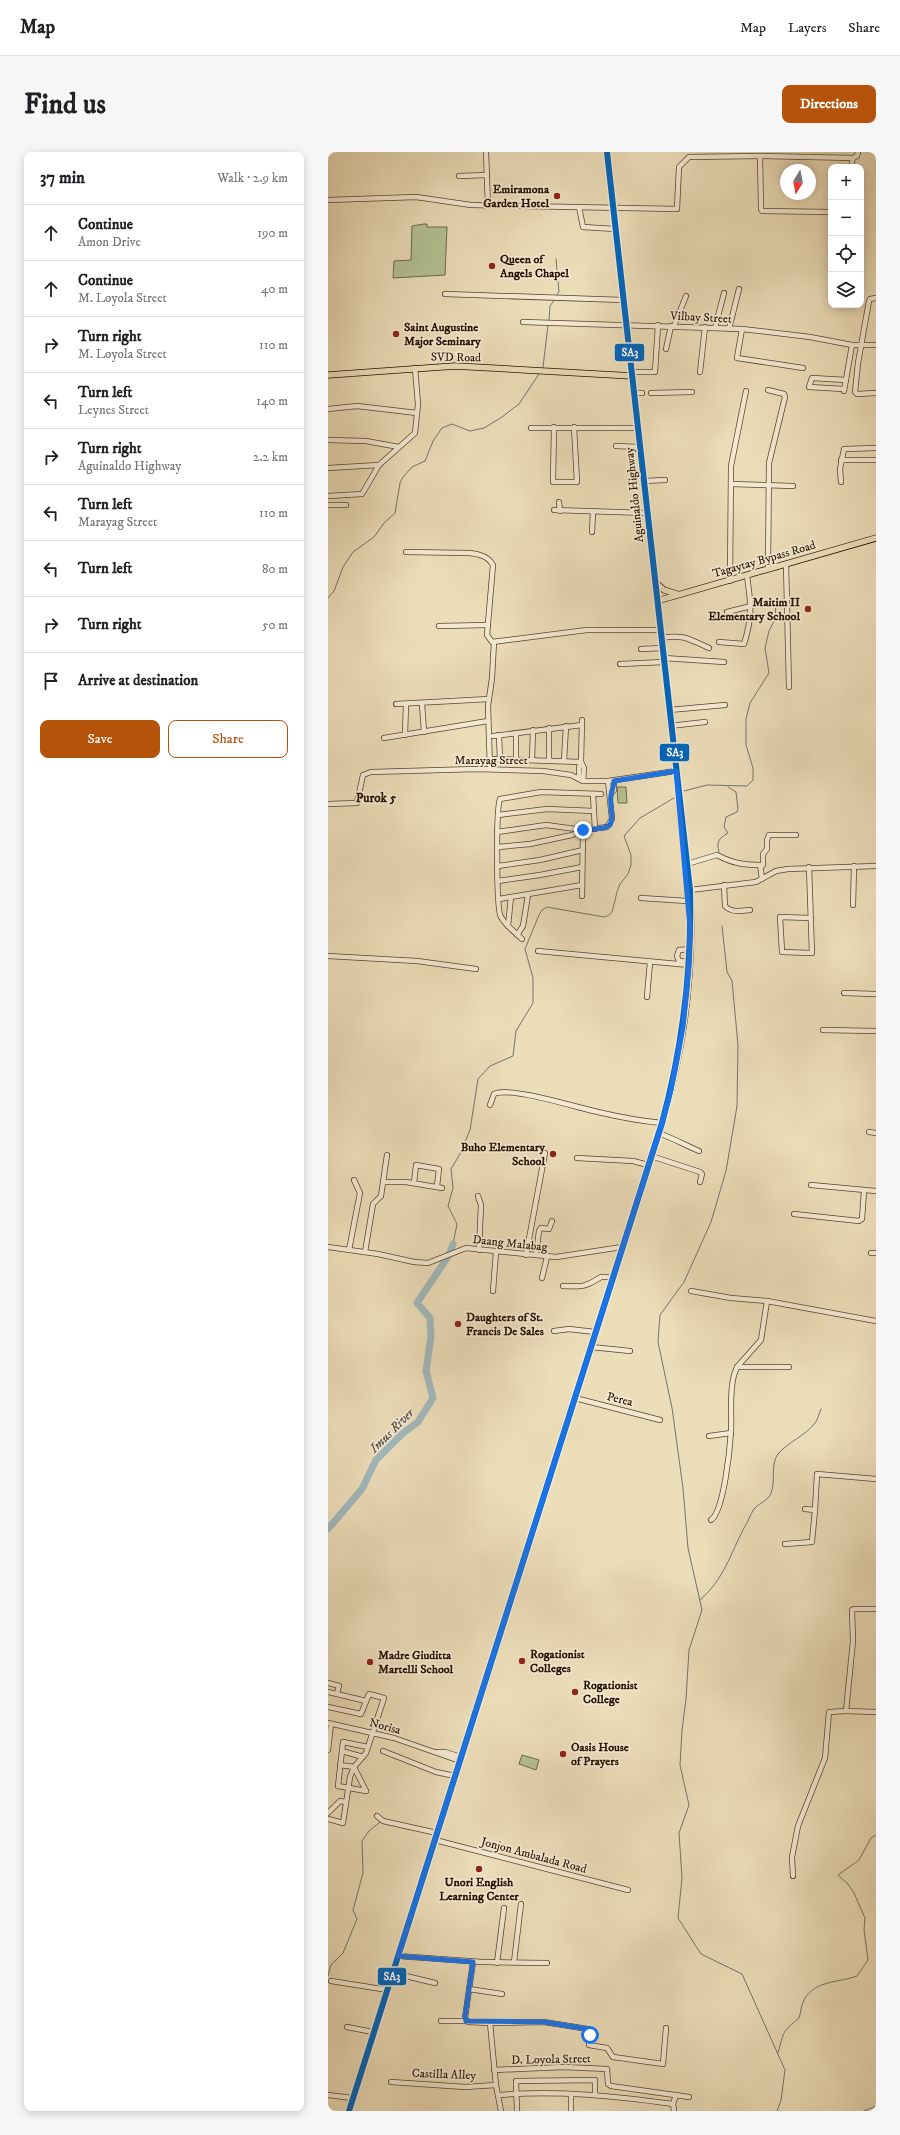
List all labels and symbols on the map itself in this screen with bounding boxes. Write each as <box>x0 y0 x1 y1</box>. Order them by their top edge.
north arrow <box>780 164 816 200</box>
place label: Emiramona Garden Hotel <box>483 182 550 211</box>
marker: Emiramona Garden Hotel <box>552 191 562 201</box>
place label: Queen of Angels Chapel <box>499 252 569 281</box>
marker: Queen of Angels Chapel <box>487 261 497 271</box>
street label: Vilbay Street <box>669 308 732 327</box>
place label: Saint Augustine Major Seminary <box>404 320 481 349</box>
marker: Saint Augustine Major Seminary <box>391 329 401 339</box>
line badge: SA3 <box>614 343 645 362</box>
text: SA3 <box>622 346 638 360</box>
street label: SVD Road <box>431 350 481 365</box>
street label: Aguinaldo Highway <box>622 446 647 543</box>
street label: Tagaytay Bypass Road <box>711 538 817 581</box>
place label: Maitim II Elementary School <box>708 595 800 624</box>
marker: Maitim II Elementary School <box>803 604 813 614</box>
line badge: SA3 <box>659 743 690 762</box>
text: SA3 <box>667 746 683 760</box>
street label: Marayag Street <box>454 753 528 768</box>
district label: Purok 5 <box>356 790 397 806</box>
route end <box>574 821 592 839</box>
place label: Buho Elementary School <box>461 1140 545 1169</box>
marker: Buho Elementary School <box>548 1149 558 1159</box>
street label: Daang Malabag <box>472 1232 548 1255</box>
place label: Daughters of St. Francis De Sales <box>466 1310 544 1339</box>
marker: Daughters of St. Francis De Sales <box>453 1319 463 1329</box>
street label: Perea <box>605 1389 635 1410</box>
water label: Imus River <box>365 1404 418 1457</box>
place label: Rogationist Colleges <box>530 1647 585 1676</box>
place label: Madre Giuditta Martelli School <box>378 1648 454 1677</box>
marker: Rogationist Colleges <box>517 1656 527 1666</box>
marker: Madre Giuditta Martelli School <box>365 1657 375 1667</box>
place label: Rogationist College <box>583 1678 638 1707</box>
marker: Rogationist College <box>570 1687 580 1697</box>
street label: Norisa <box>367 1715 403 1738</box>
place label: Oasis House of Prayers <box>571 1740 629 1769</box>
marker: Oasis House of Prayers <box>558 1749 568 1759</box>
street label: Jonjon Ambalada Road <box>478 1834 588 1877</box>
marker: Unori English Learning Center <box>474 1864 484 1874</box>
place label: Unori English Learning Center <box>439 1875 519 1904</box>
line badge: SA3 <box>377 1967 407 1986</box>
text: SA3 <box>384 1970 400 1984</box>
route start <box>581 2026 599 2044</box>
street label: D. Loyola Street <box>511 2051 591 2068</box>
street label: Castilla Alley <box>412 2066 477 2083</box>

